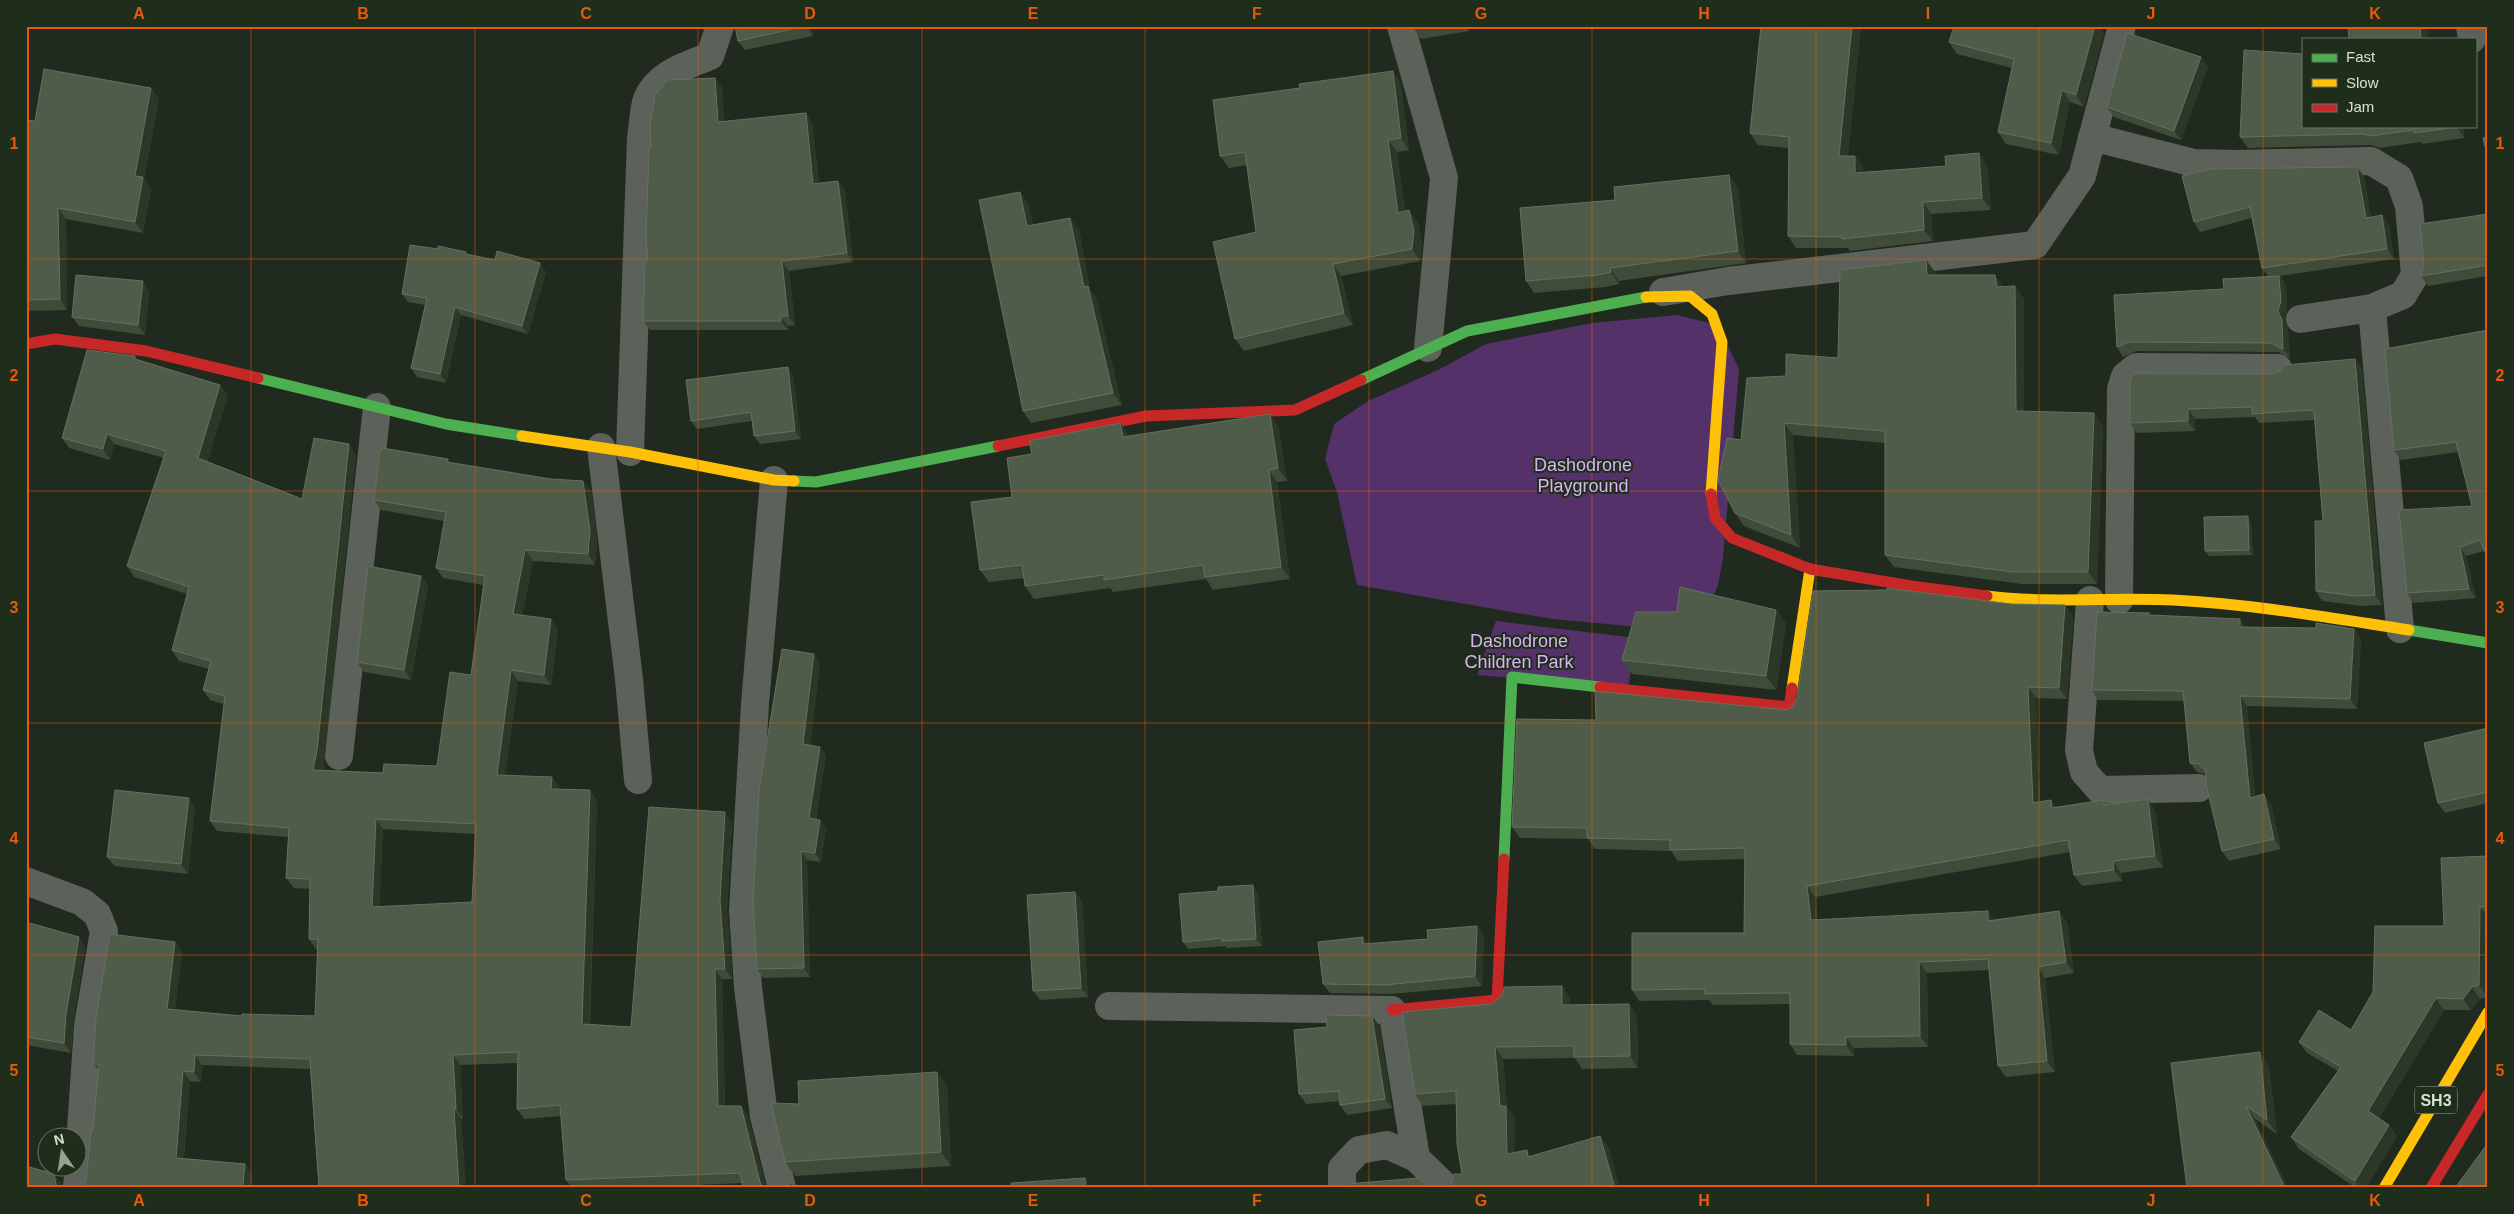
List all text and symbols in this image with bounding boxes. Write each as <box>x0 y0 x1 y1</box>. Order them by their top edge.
text: A <box>133 5 145 22</box>
text: B <box>357 5 369 22</box>
text: C <box>580 5 592 22</box>
text: D <box>804 5 816 22</box>
text: E <box>1028 5 1039 22</box>
text: F <box>1252 5 1262 22</box>
text: G <box>1475 5 1487 22</box>
text: H <box>1698 5 1710 22</box>
text: I <box>1926 5 1930 22</box>
text: J <box>2147 5 2155 22</box>
text: K <box>2369 5 2381 22</box>
legend <box>2302 38 2476 128</box>
text: Fast <box>2346 48 2376 65</box>
text: Slow <box>2346 74 2379 91</box>
text: Jam <box>2346 98 2374 115</box>
text: 1 <box>10 135 19 152</box>
text: 1 <box>2496 135 2505 152</box>
text: 2 <box>10 367 19 384</box>
text: 2 <box>2496 367 2505 384</box>
park label: Dashodrone Playground <box>1534 455 1632 496</box>
text: 3 <box>10 599 19 616</box>
text: 3 <box>2496 599 2505 616</box>
park label: Dashodrone Children Park <box>1464 631 1575 672</box>
text: 4 <box>10 830 19 847</box>
text: 4 <box>2496 830 2505 847</box>
text: 5 <box>10 1062 19 1079</box>
text: 5 <box>2496 1062 2505 1079</box>
road number: SH3 <box>2415 1086 2457 1114</box>
north arrow <box>38 1126 88 1176</box>
text: N <box>52 1130 66 1148</box>
text: A <box>133 1192 145 1209</box>
text: B <box>357 1192 369 1209</box>
text: C <box>580 1192 592 1209</box>
text: D <box>804 1192 816 1209</box>
text: E <box>1028 1192 1039 1209</box>
text: F <box>1252 1192 1262 1209</box>
text: G <box>1475 1192 1487 1209</box>
text: H <box>1698 1192 1710 1209</box>
text: I <box>1926 1192 1930 1209</box>
text: J <box>2147 1192 2155 1209</box>
text: K <box>2369 1192 2381 1209</box>

